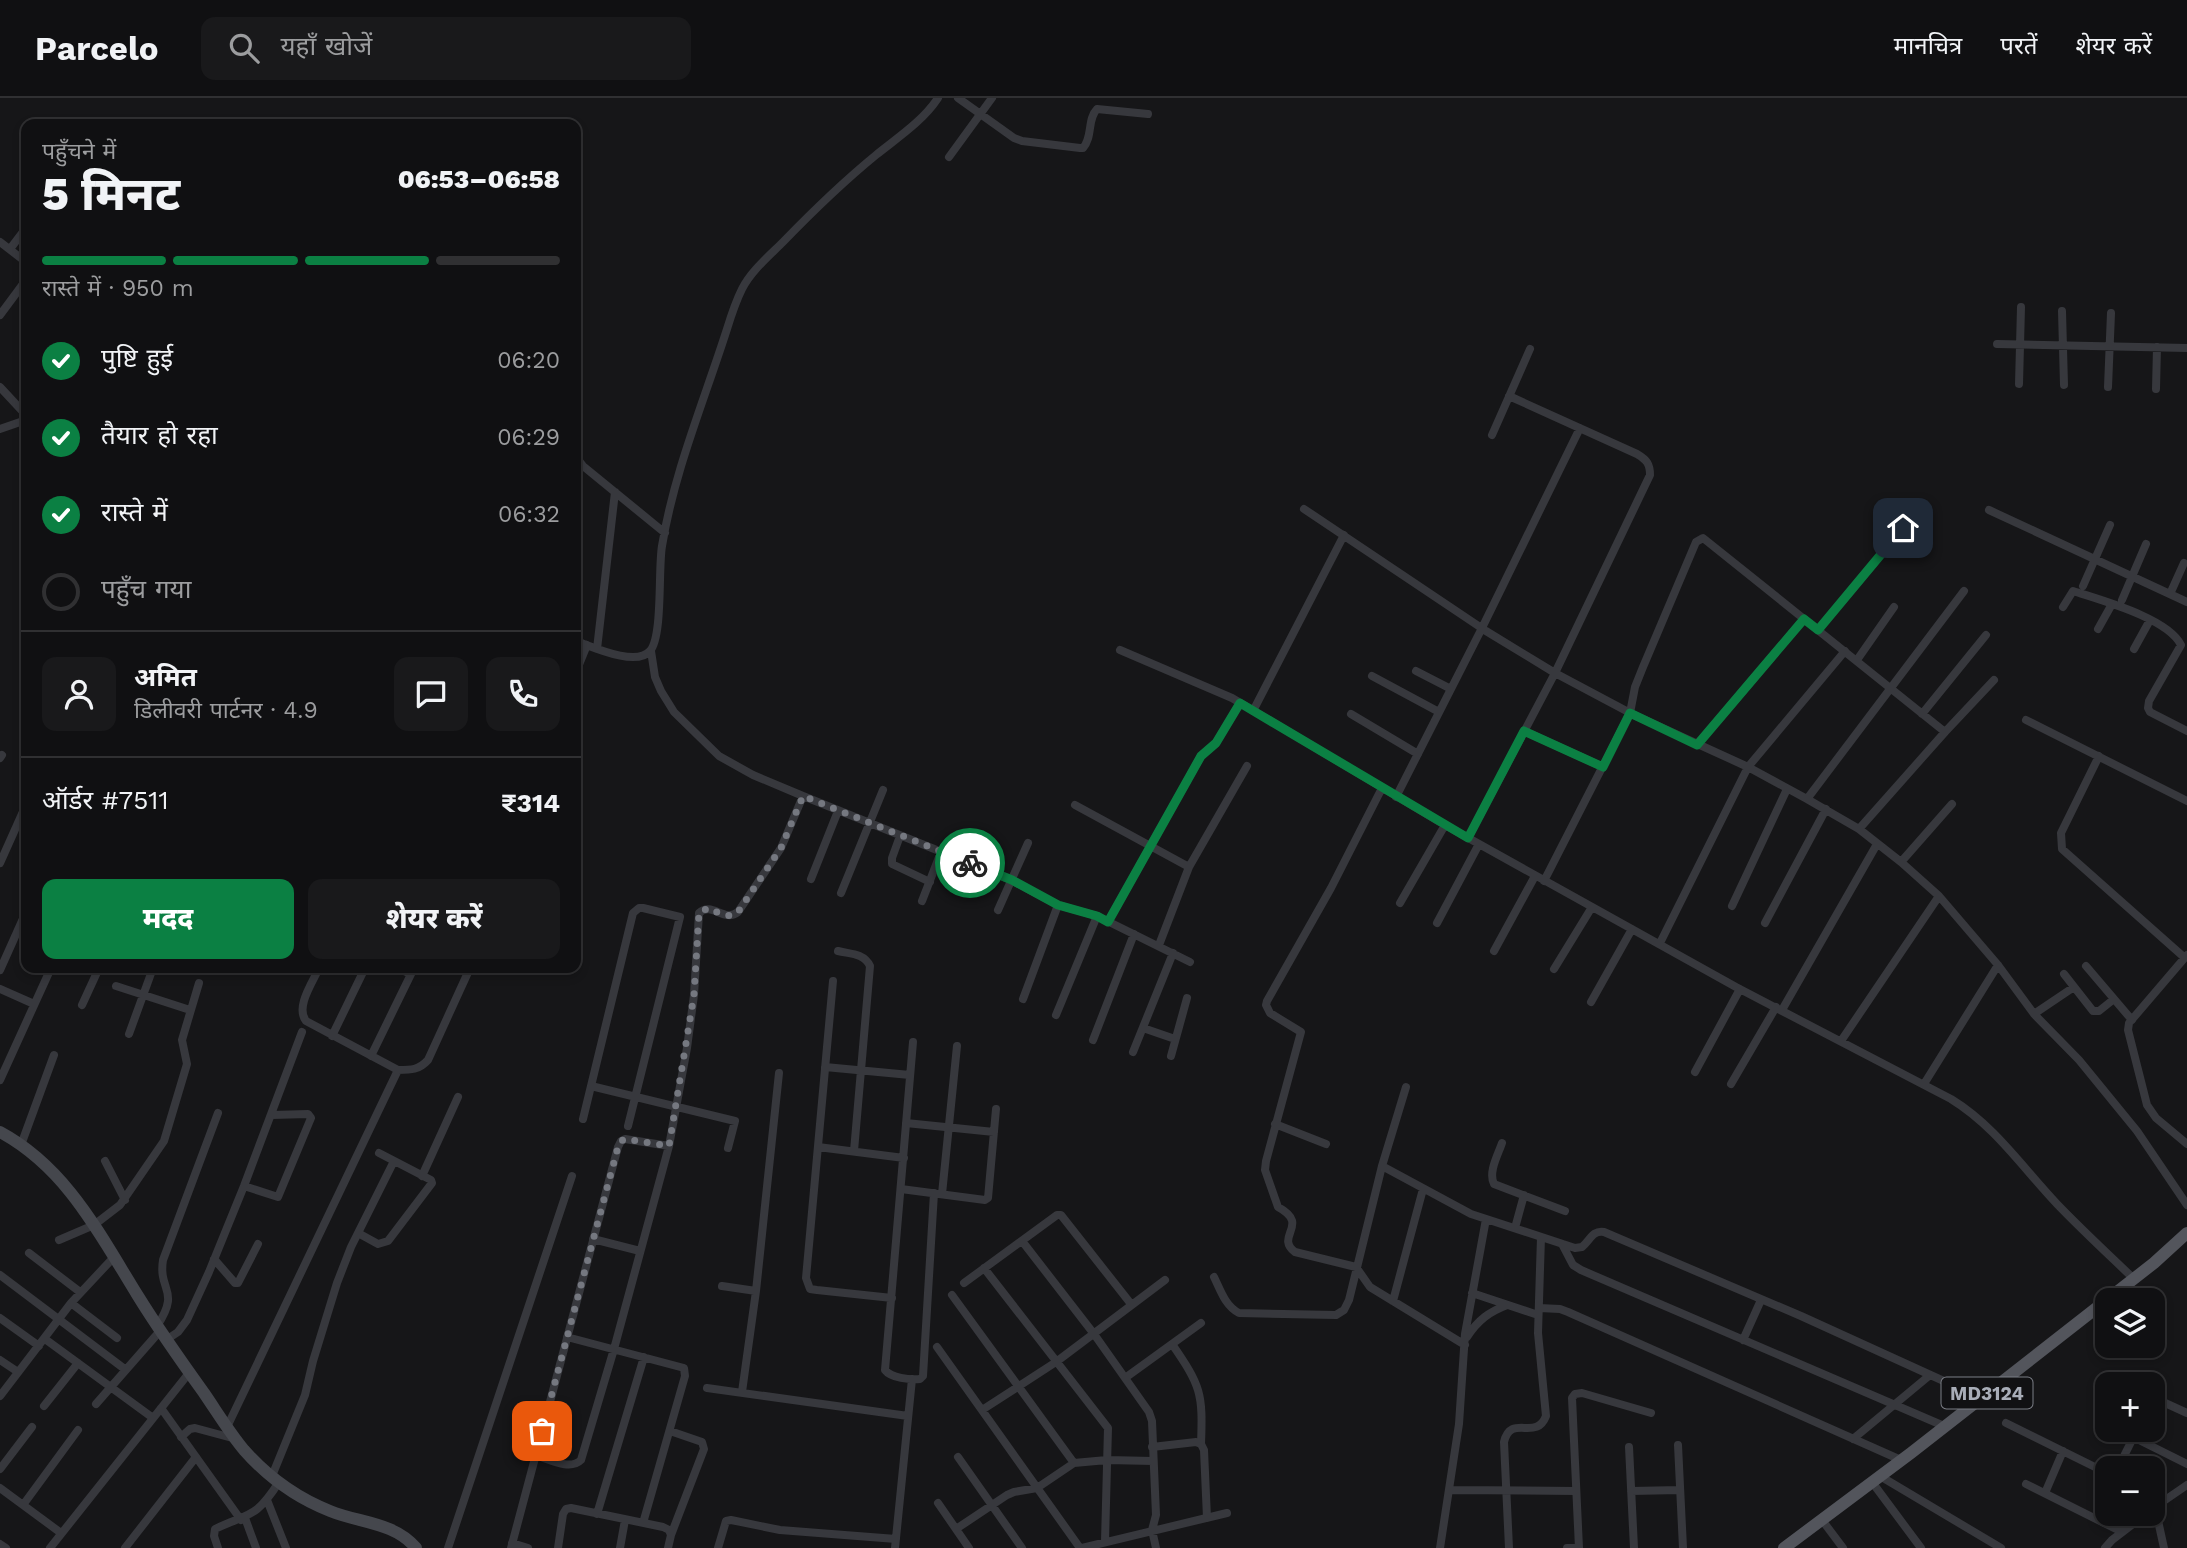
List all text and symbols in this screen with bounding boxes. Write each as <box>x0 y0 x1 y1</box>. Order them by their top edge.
search box <box>201 17 691 80</box>
text: Parcelo <box>35 29 159 68</box>
icon: search <box>225 29 263 67</box>
text: यहाँ खोजें <box>281 31 372 61</box>
text: मानचित्र <box>1894 32 1962 60</box>
text: परतें <box>2000 32 2038 60</box>
text: शेयर करें <box>2076 32 2152 60</box>
text: पहुँचने में <box>42 138 116 165</box>
text: 06:53–06:58 <box>398 164 560 194</box>
text: 5 मिनट <box>42 167 180 221</box>
text: रास्ते में · 950 m <box>42 275 194 302</box>
icon: check <box>42 342 80 380</box>
text: पुष्टि हुई <box>101 343 173 373</box>
text: 06:20 <box>497 347 560 374</box>
icon: check <box>42 419 80 457</box>
text: तैयार हो रहा <box>101 420 218 450</box>
text: 06:29 <box>497 424 560 451</box>
icon: check <box>42 496 80 534</box>
text: रास्ते में <box>101 497 168 527</box>
pin <box>1873 498 1933 558</box>
text: 06:32 <box>498 501 560 528</box>
icon: home <box>1884 509 1922 547</box>
text: पहुँच गया <box>101 574 191 604</box>
button: person <box>42 657 116 731</box>
button: chat <box>394 657 468 731</box>
button: phone <box>486 657 560 731</box>
text: अमित <box>134 662 197 692</box>
text: डिलीवरी पार्टनर · 4.9 <box>134 697 318 724</box>
text: ऑर्डर #7511 <box>42 785 169 815</box>
text: ₹314 <box>501 788 560 818</box>
courier <box>935 828 1005 898</box>
icon: bike <box>951 844 989 882</box>
button: मदद <box>42 879 294 959</box>
button: शेयर करें <box>308 879 560 959</box>
map controls <box>2095 1288 2165 1526</box>
button: layers <box>2095 1288 2165 1358</box>
button: + <box>2095 1372 2165 1442</box>
road number: MD3124 <box>1941 1378 2032 1408</box>
pin <box>512 1401 572 1461</box>
icon: bag <box>523 1412 561 1450</box>
button: − <box>2095 1456 2165 1526</box>

